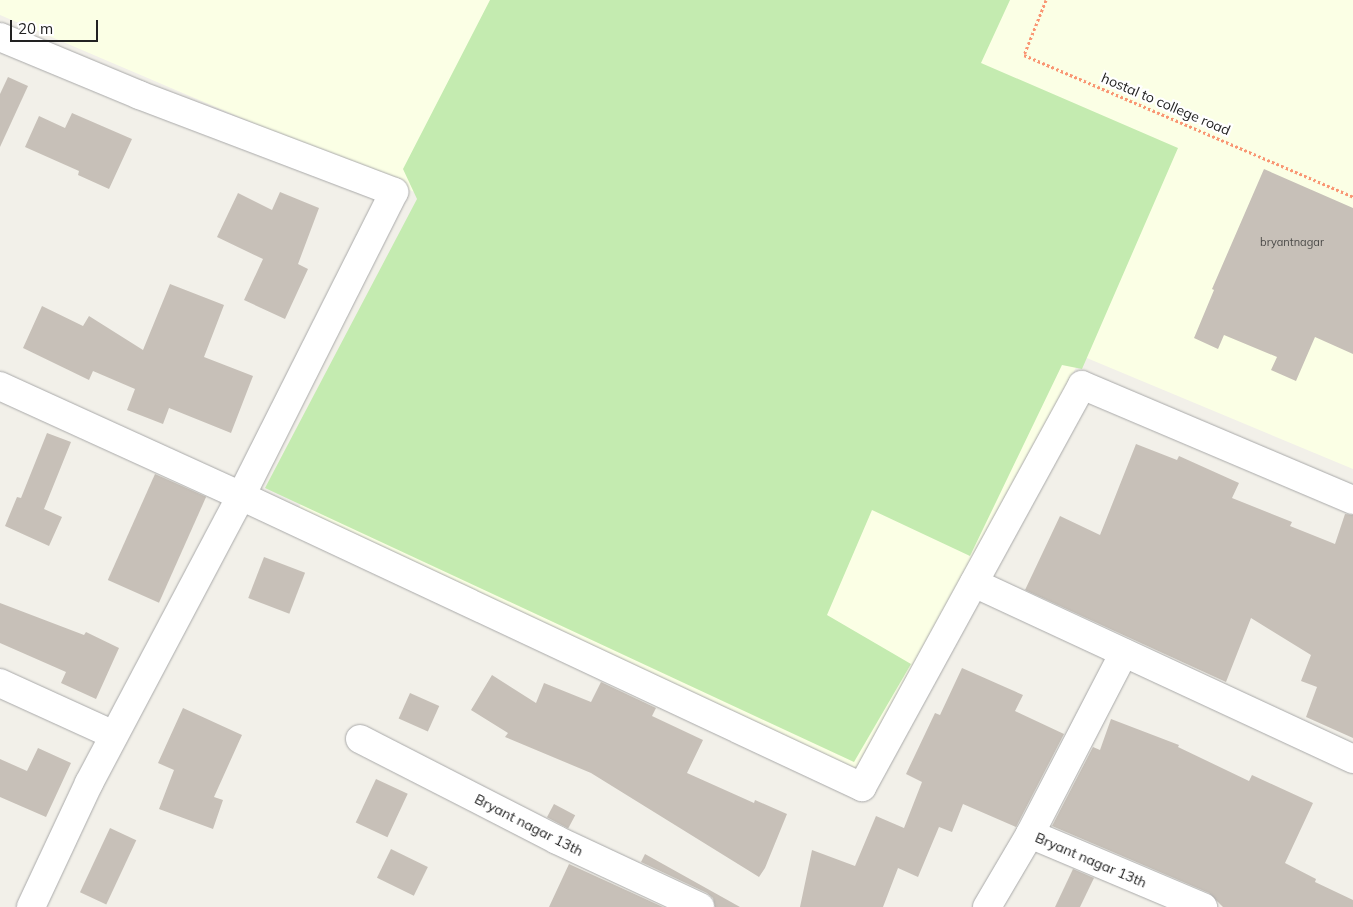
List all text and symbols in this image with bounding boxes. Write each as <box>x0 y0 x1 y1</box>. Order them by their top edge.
scale bar <box>12 10 100 42</box>
text: 20 m <box>18 19 53 38</box>
street label: hostal to college road <box>1099 69 1233 139</box>
house number: bryantnagar <box>1260 235 1324 249</box>
street label: Bryant nagar 13th <box>472 790 586 860</box>
street label: Bryant nagar 13th <box>1033 829 1149 891</box>

